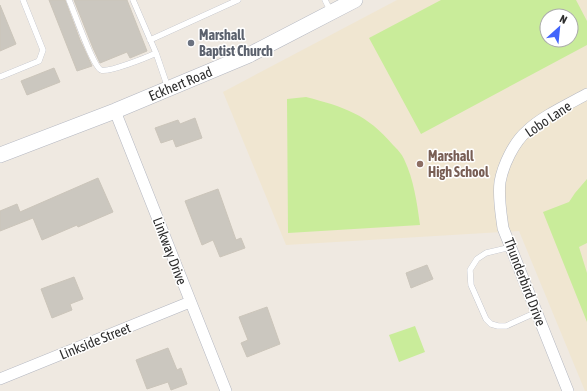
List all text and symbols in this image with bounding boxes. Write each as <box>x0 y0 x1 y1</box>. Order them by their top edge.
north arrow <box>539 8 579 48</box>
text: N <box>558 12 569 26</box>
place label: Marshall Baptist Church <box>199 27 273 59</box>
marker: Marshall Baptist Church <box>186 38 196 48</box>
street label: Eckhert Road <box>146 63 214 104</box>
street label: Lobo Lane <box>522 98 574 140</box>
place label: Marshall High School <box>428 148 489 180</box>
marker: Marshall High School <box>415 159 425 169</box>
street label: Linkway Drive <box>150 215 190 287</box>
street label: Thunderbird Drive <box>501 236 549 328</box>
street label: Linkside Street <box>57 319 133 363</box>

